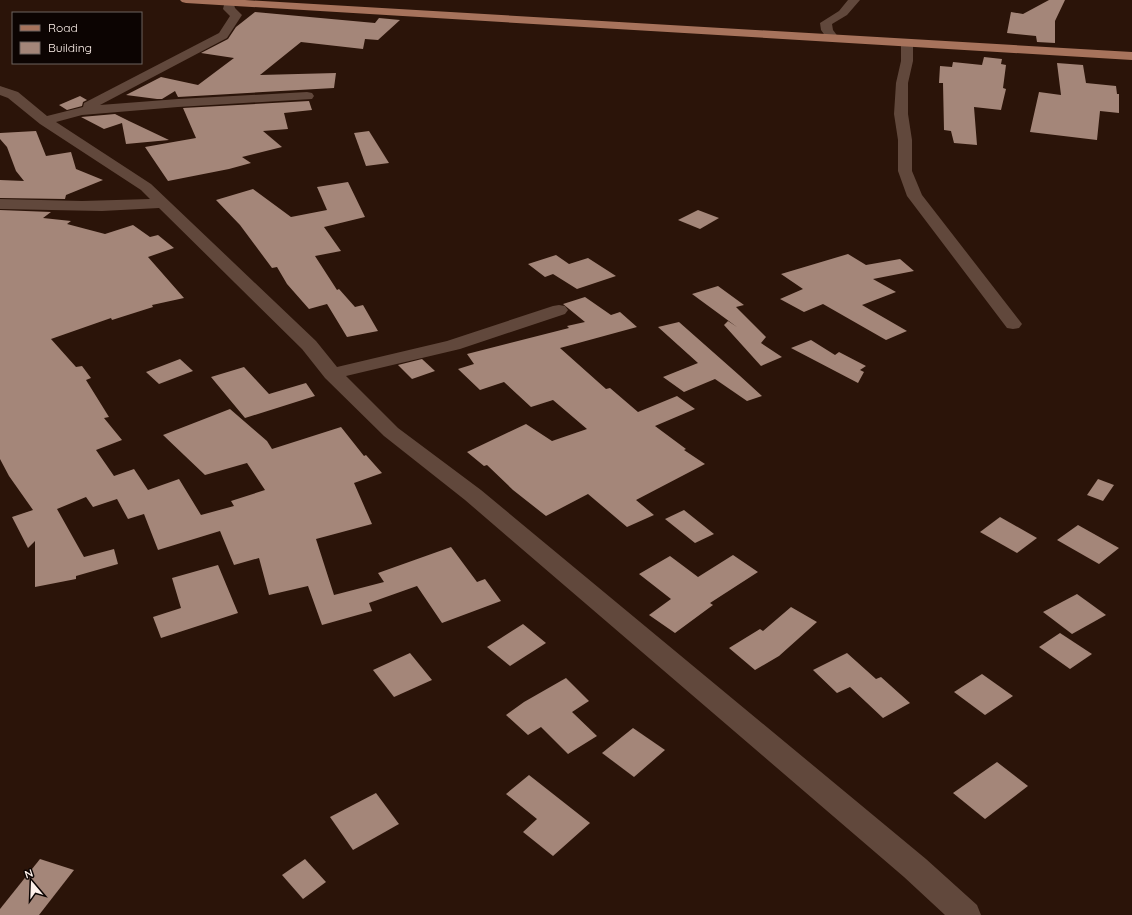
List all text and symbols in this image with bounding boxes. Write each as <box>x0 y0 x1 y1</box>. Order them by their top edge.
legend <box>12 12 142 64</box>
text: Road <box>48 20 78 35</box>
text: Building <box>48 40 92 55</box>
north arrow <box>12 863 52 903</box>
text: N <box>23 866 35 881</box>

